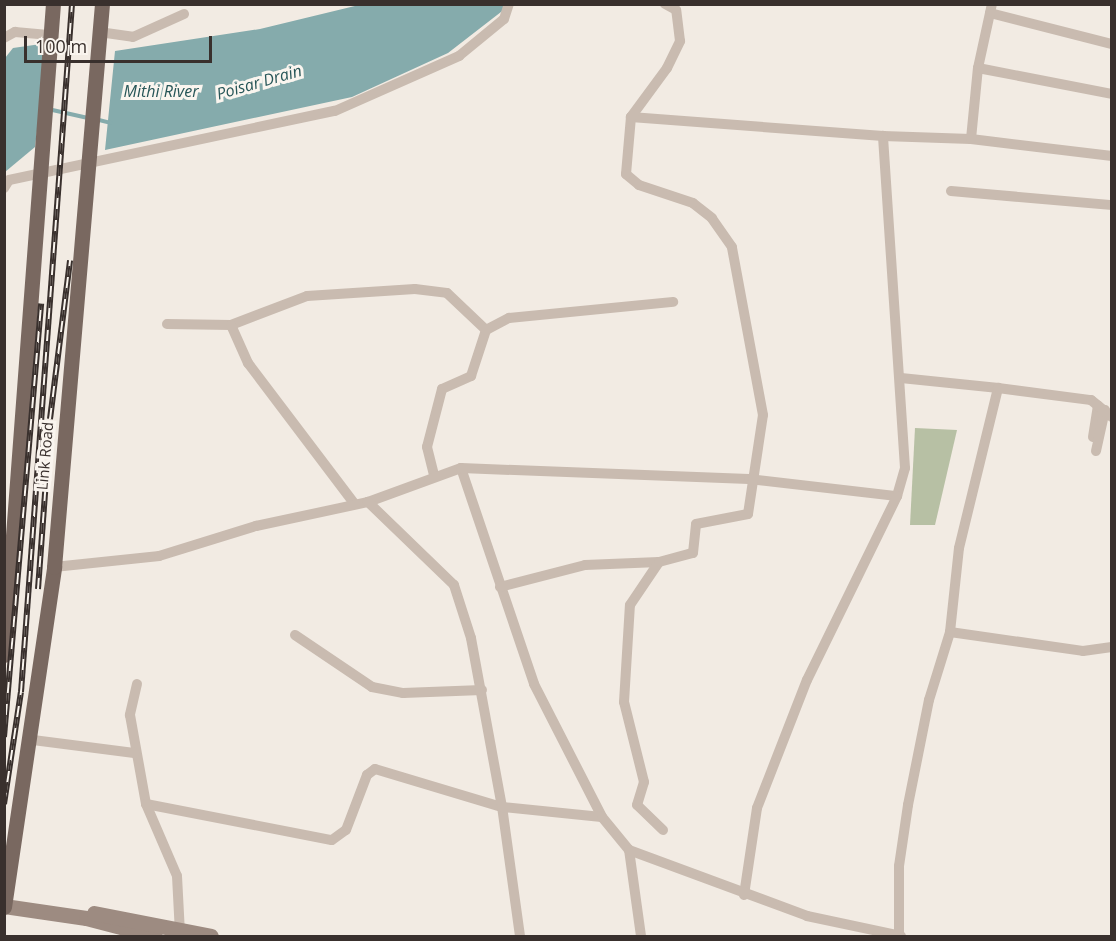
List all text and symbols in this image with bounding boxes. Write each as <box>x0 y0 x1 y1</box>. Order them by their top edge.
scale bar <box>27 24 214 62</box>
text: 100 m <box>35 34 87 58</box>
water label: Poisar Drain <box>214 61 304 103</box>
water label: Mithi River <box>124 81 198 101</box>
street label: Link Road <box>33 421 57 491</box>

